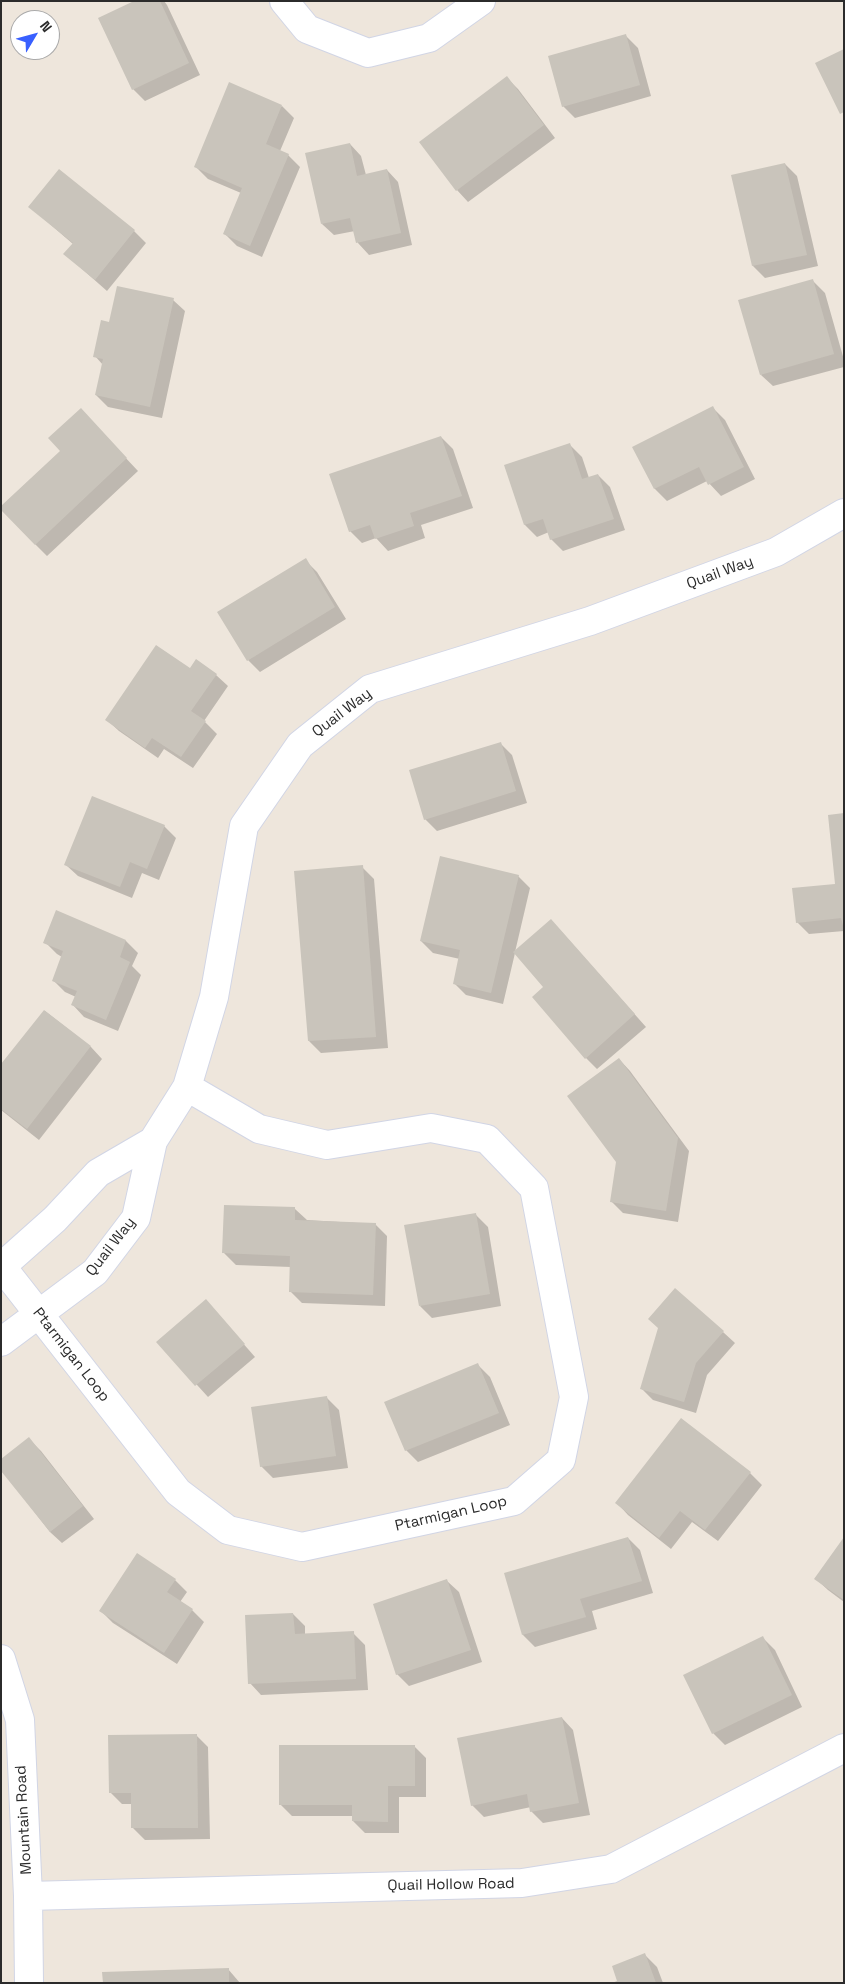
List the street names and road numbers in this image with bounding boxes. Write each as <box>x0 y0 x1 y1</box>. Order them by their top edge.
street label: Quail Way <box>684 553 756 593</box>
street label: Quail Way <box>309 685 375 741</box>
street label: Quail Way <box>82 1214 140 1280</box>
street label: Ptarmigan Loop <box>29 1304 113 1406</box>
street label: Ptarmigan Loop <box>393 1492 509 1536</box>
street label: Mountain Road <box>12 1765 36 1875</box>
street label: Quail Hollow Road <box>387 1875 515 1895</box>

